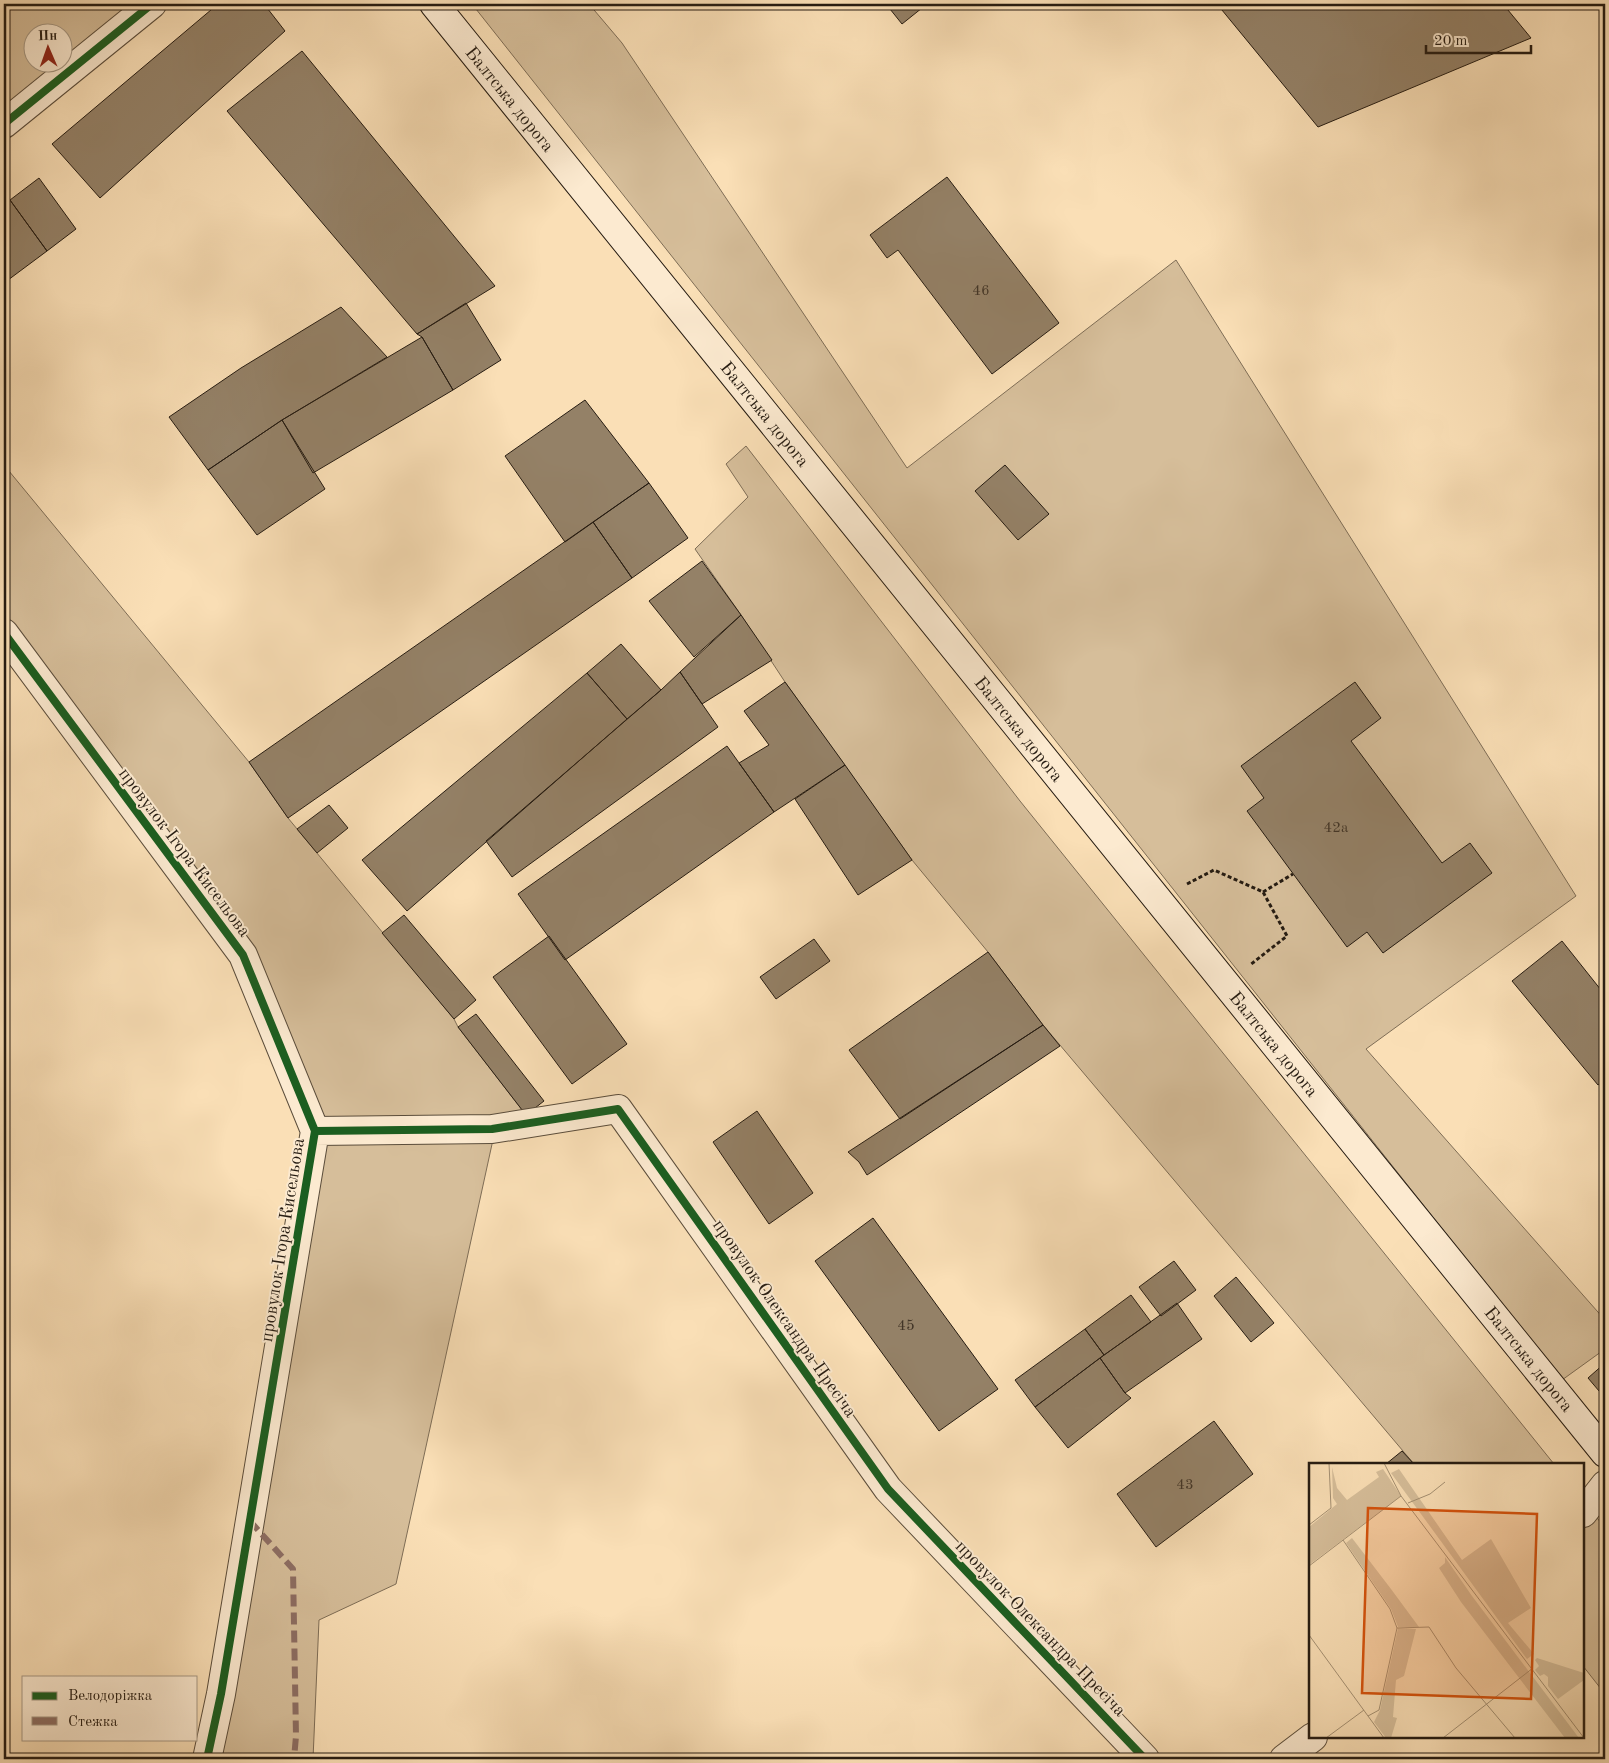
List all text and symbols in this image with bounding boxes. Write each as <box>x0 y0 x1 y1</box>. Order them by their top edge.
north arrow <box>22 22 72 72</box>
scale bar <box>1426 22 1532 54</box>
text: Пн <box>38 29 58 43</box>
text: 20 m <box>1434 34 1468 49</box>
street label: Балтська дорога <box>461 44 557 156</box>
house number: 46 <box>972 284 990 299</box>
street label: Балтська дорога <box>716 359 812 471</box>
street label: Балтська дорога <box>970 674 1066 786</box>
street label: провулок Ігора Кисельова <box>115 765 254 941</box>
house number: 42а <box>1324 821 1349 836</box>
street label: Балтська дорога <box>1225 989 1321 1101</box>
street label: провулок Ігора Кисельова <box>258 1137 308 1343</box>
street label: провулок Олександра Пресіча <box>709 1216 860 1421</box>
street label: Балтська дорога <box>1480 1304 1576 1416</box>
house number: 45 <box>897 1319 915 1334</box>
inset map <box>1309 1463 1584 1738</box>
house number: 43 <box>1176 1478 1194 1493</box>
street label: провулок Олександра Пресіча <box>952 1537 1129 1720</box>
legend <box>22 1676 198 1740</box>
text: Велодоріжка <box>68 1689 153 1704</box>
text: Стежка <box>68 1715 118 1730</box>

